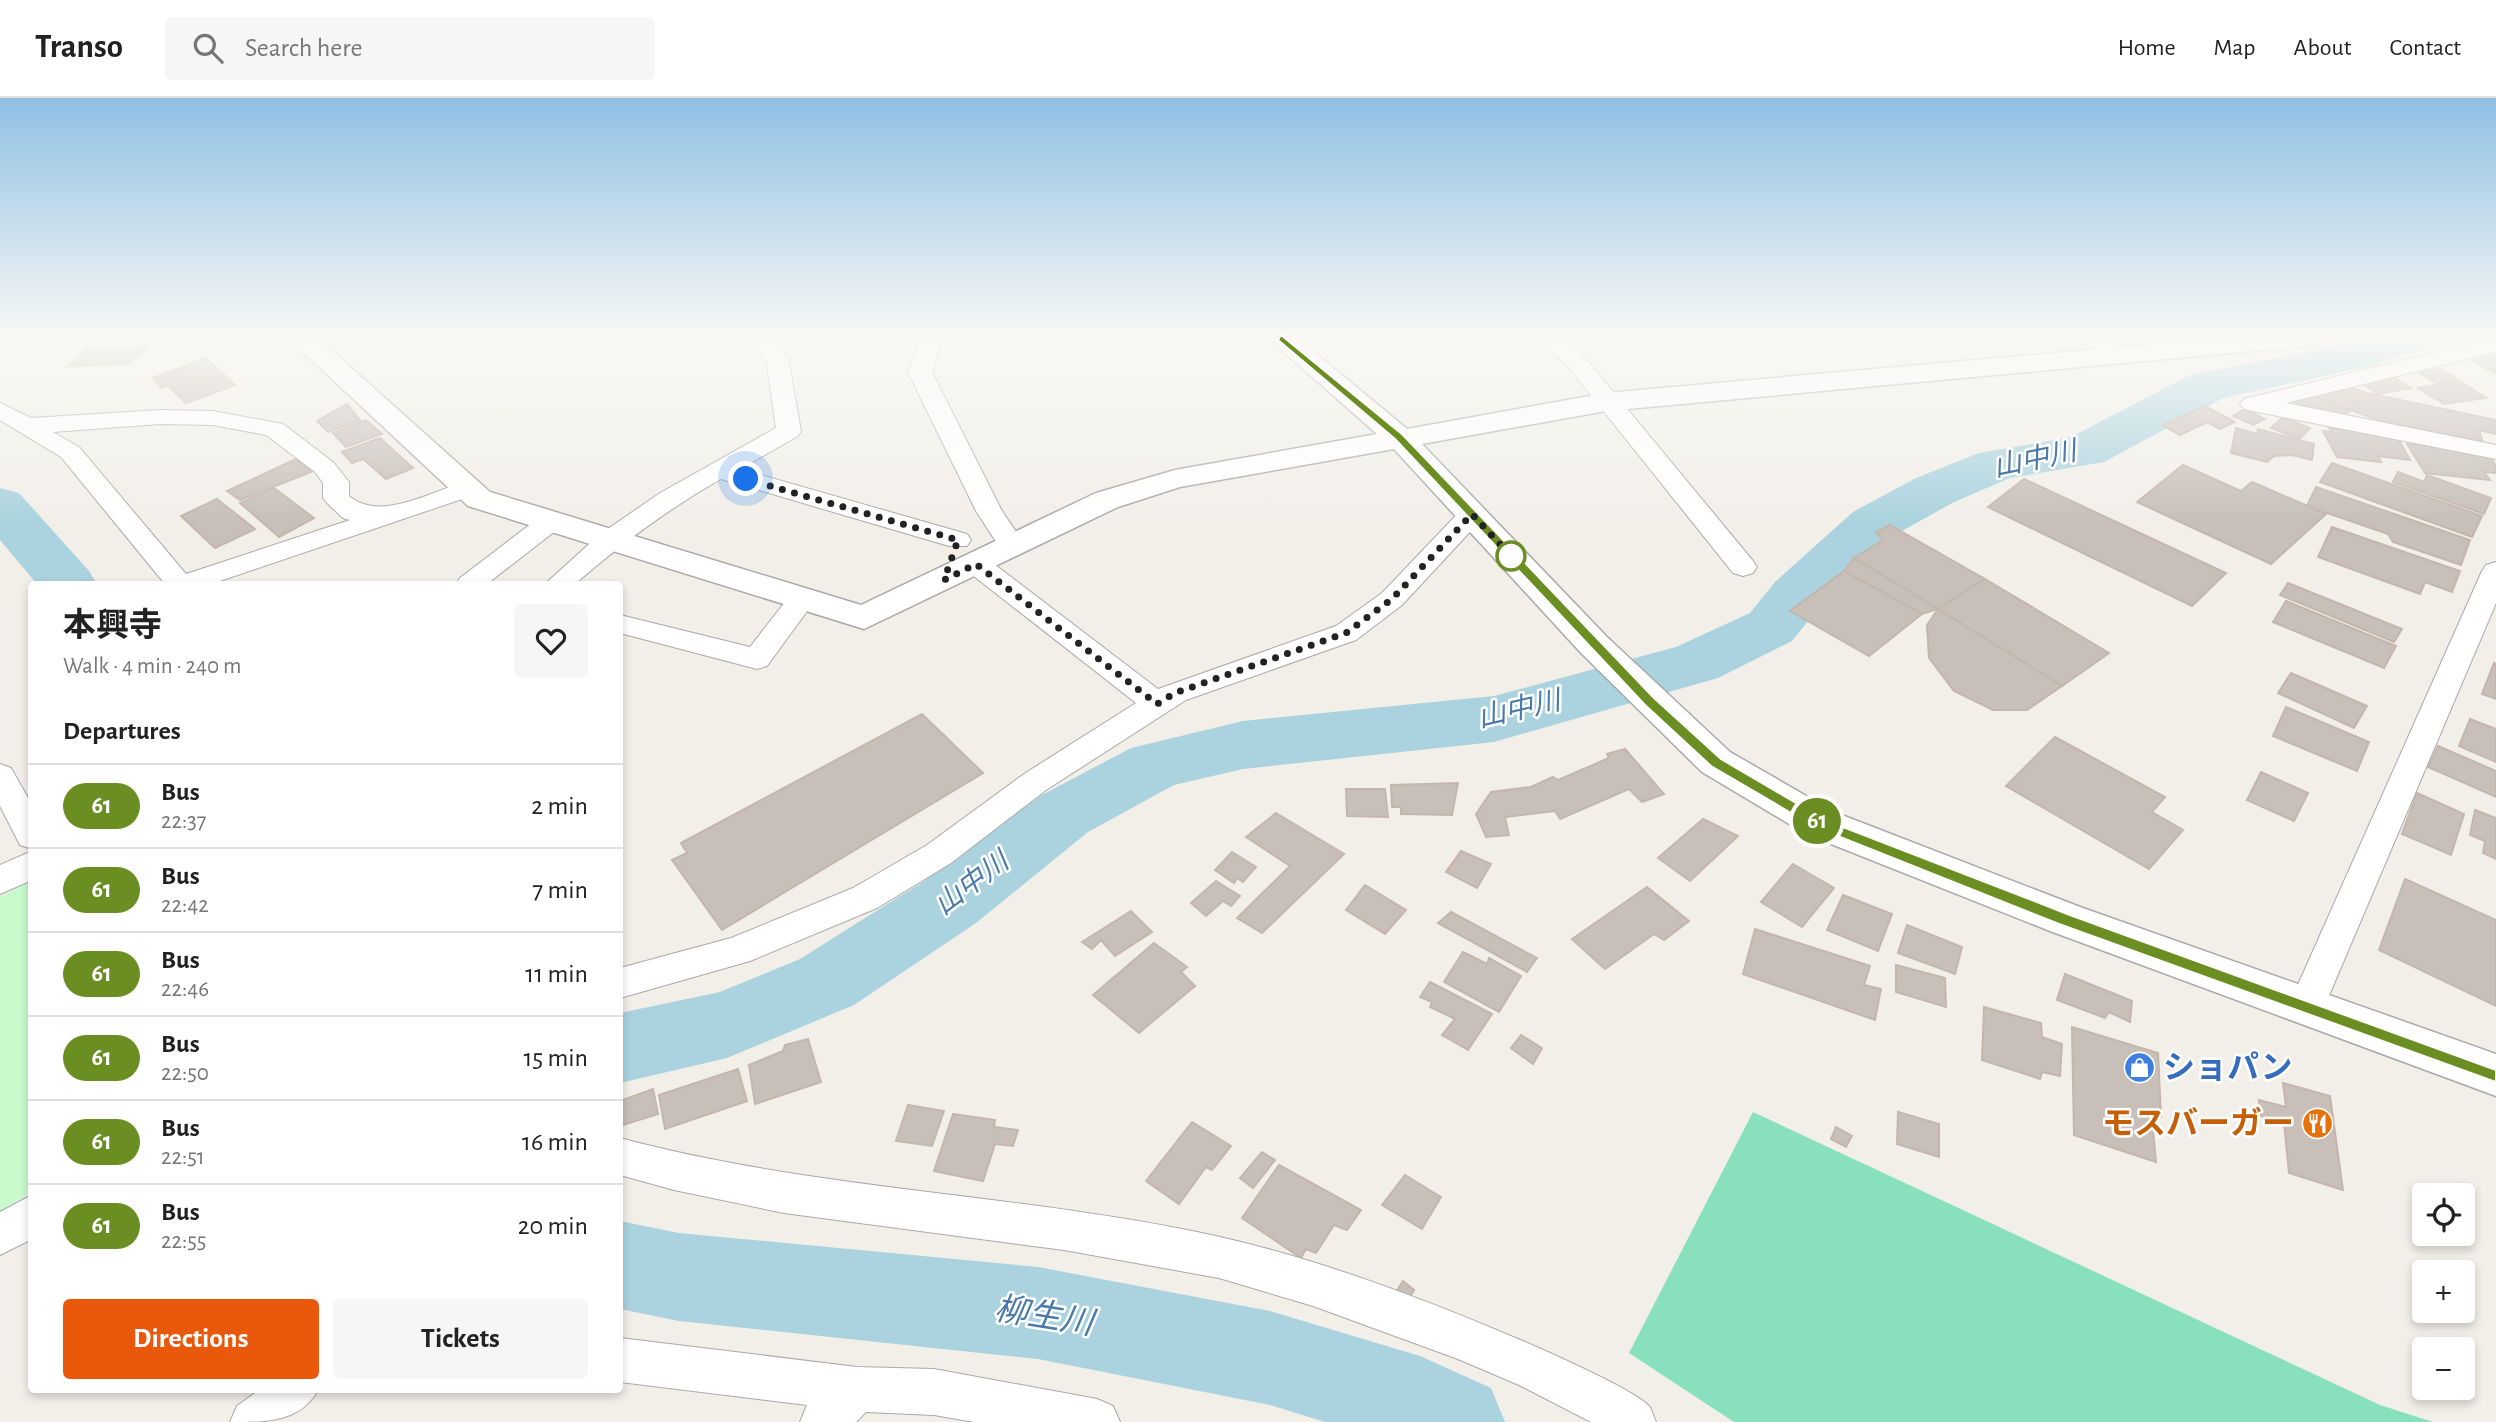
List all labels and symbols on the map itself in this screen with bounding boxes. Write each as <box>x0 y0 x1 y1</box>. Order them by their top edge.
water label: 山中川 <box>1991 435 2082 482</box>
your location <box>728 461 763 496</box>
unlabelled marker <box>1496 541 1526 571</box>
water label: 山中川 <box>1474 684 1566 733</box>
line badge: 61 <box>1786 798 1848 844</box>
water label: 山中川 <box>929 844 1016 920</box>
shop icon: ショパン <box>2123 1051 2157 1085</box>
place label: ショパン <box>2163 1051 2293 1084</box>
place label: モスバーガー <box>2102 1106 2294 1140</box>
restaurant icon: モスバーガー <box>2300 1107 2334 1141</box>
water label: 柳生川 <box>993 1291 1099 1342</box>

